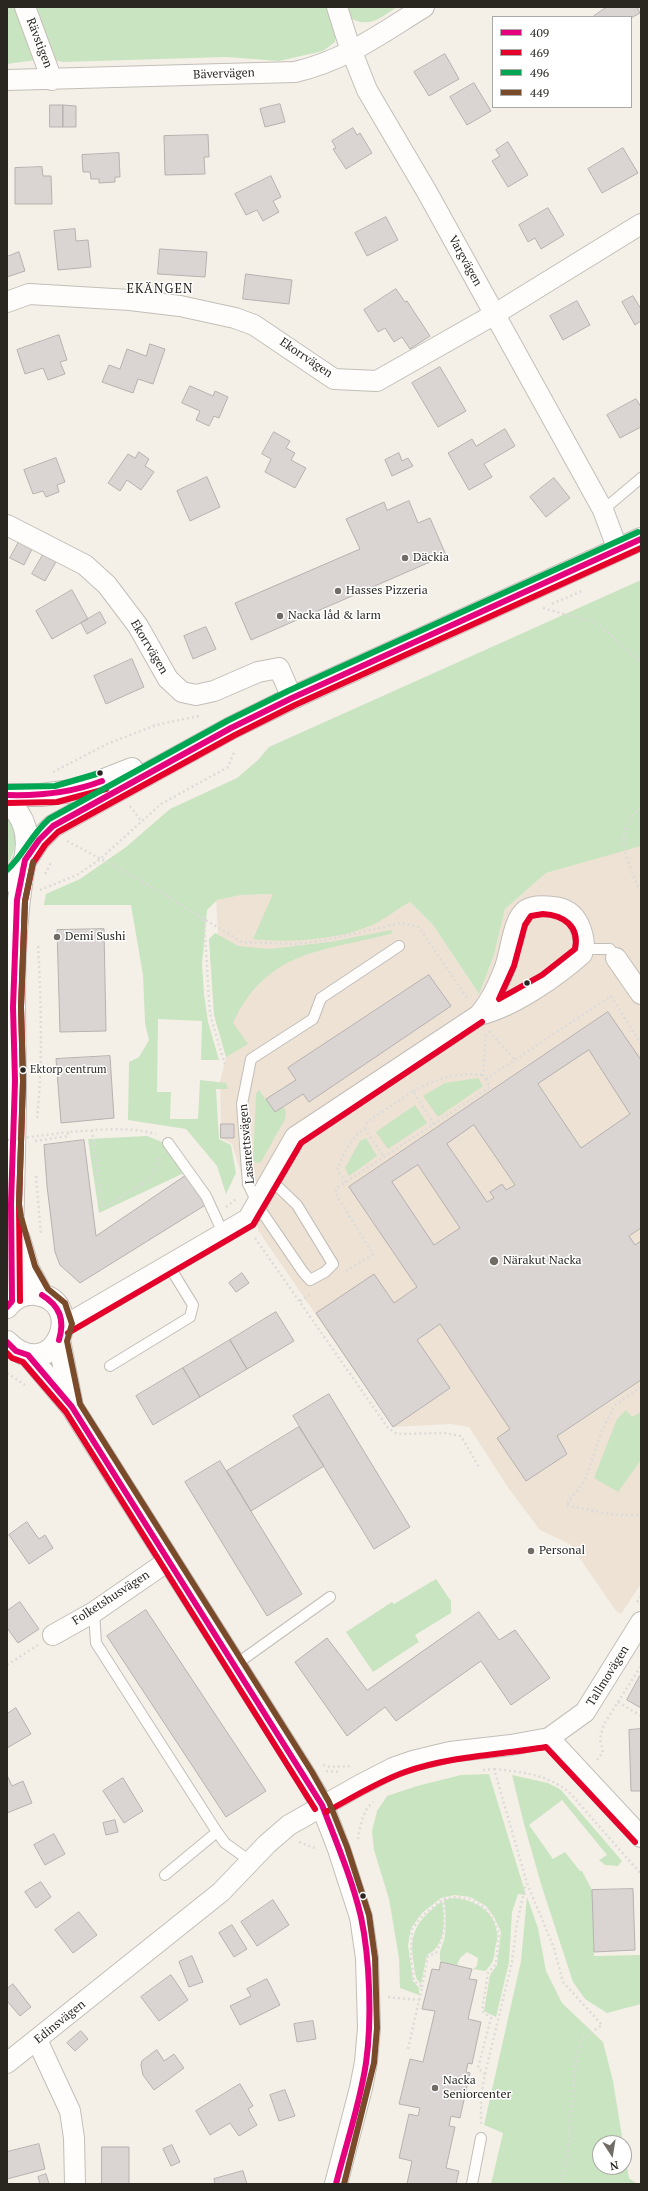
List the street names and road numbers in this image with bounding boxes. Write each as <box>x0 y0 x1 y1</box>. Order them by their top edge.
street label: Rävstigen <box>23 16 55 70</box>
street label: Bävervägen <box>193 66 255 82</box>
street label: Vargvägen <box>445 233 485 289</box>
street label: Ekorrvägen <box>277 335 335 381</box>
street label: Ekorrvägen <box>127 617 171 677</box>
street label: Lasarettsvägen <box>236 1103 258 1185</box>
street label: Folketshusvägen <box>70 1568 152 1628</box>
street label: Tallmovägen <box>584 1643 632 1709</box>
street label: Edinsvägen <box>32 1997 88 2047</box>

